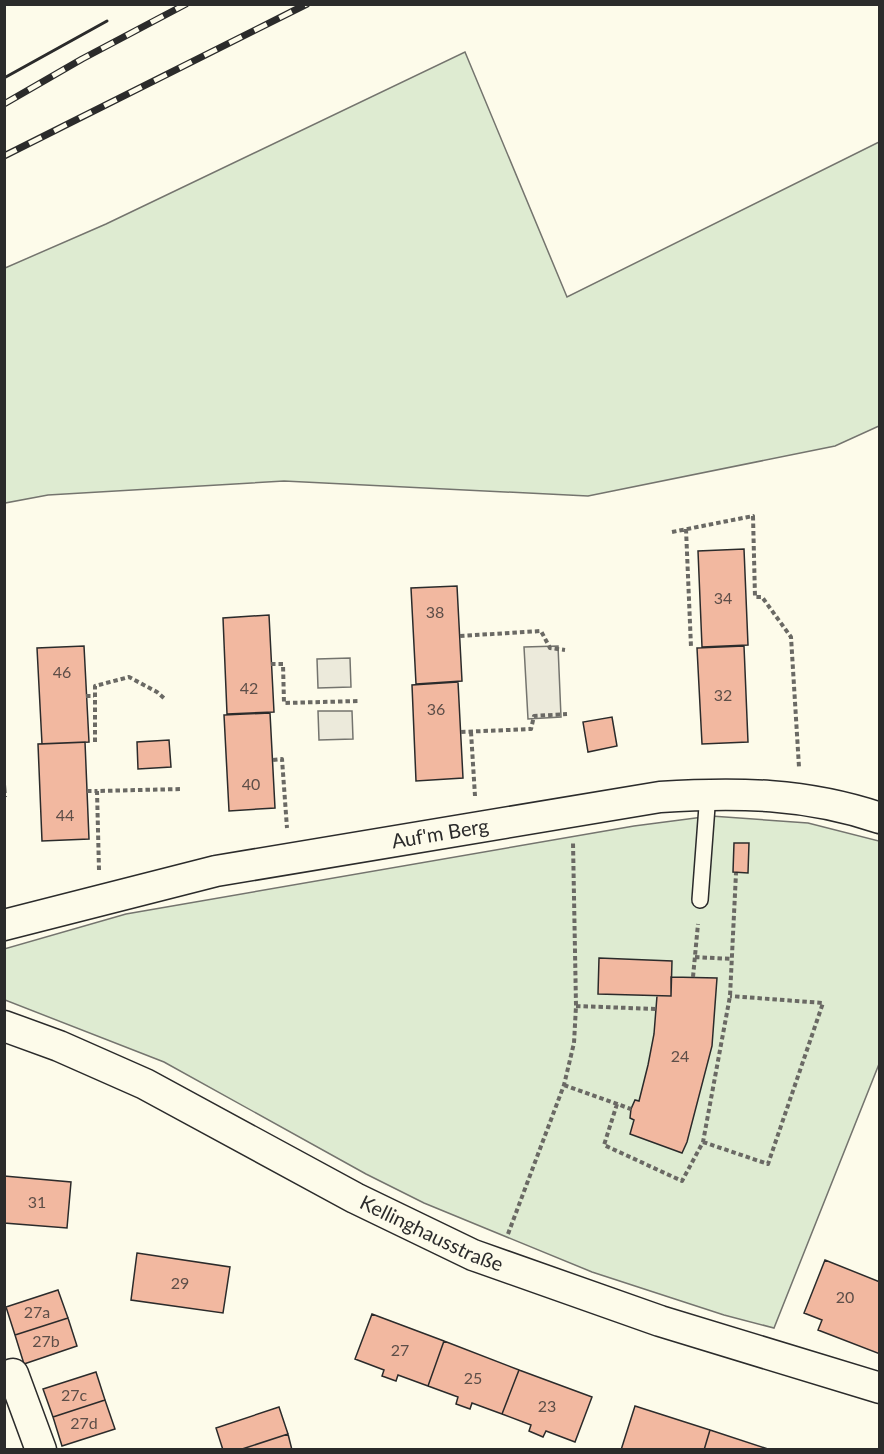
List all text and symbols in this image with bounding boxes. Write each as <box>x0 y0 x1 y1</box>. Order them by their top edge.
house number: 34 <box>714 588 732 607</box>
house number: 38 <box>426 602 444 621</box>
house number: 46 <box>53 662 71 681</box>
house number: 42 <box>240 678 258 697</box>
house number: 32 <box>714 685 732 704</box>
house number: 36 <box>427 699 445 718</box>
house number: 40 <box>242 774 260 793</box>
house number: 44 <box>56 805 74 824</box>
street label: Auf'm Berg <box>390 813 490 853</box>
house number: 24 <box>671 1046 689 1065</box>
street label: Kellinghausstraße <box>357 1189 507 1276</box>
house number: 31 <box>28 1192 46 1211</box>
house number: 29 <box>171 1273 189 1292</box>
house number: 20 <box>836 1287 854 1306</box>
house number: 27a <box>24 1302 50 1321</box>
house number: 27b <box>32 1331 60 1350</box>
house number: 27 <box>391 1340 409 1359</box>
house number: 25 <box>464 1368 482 1387</box>
house number: 27c <box>61 1385 87 1404</box>
house number: 23 <box>538 1396 556 1415</box>
house number: 27d <box>70 1413 98 1432</box>

